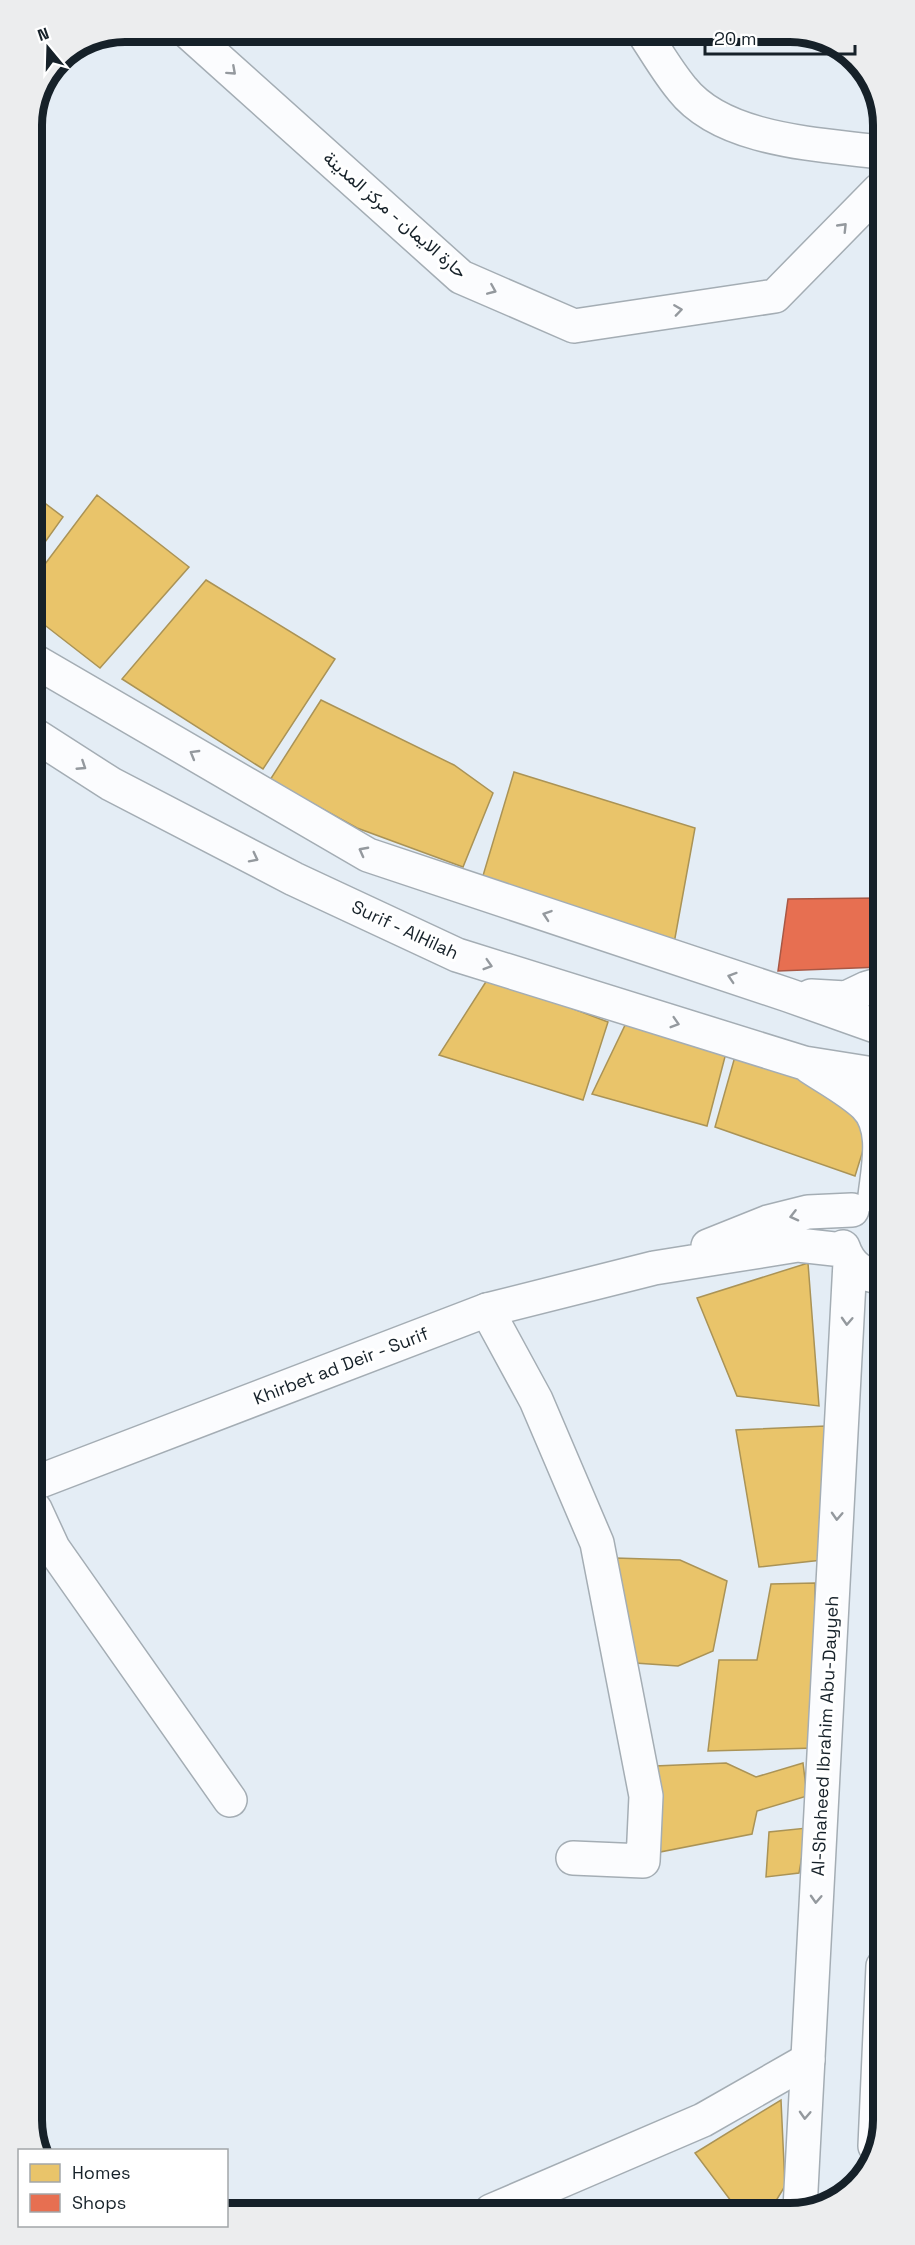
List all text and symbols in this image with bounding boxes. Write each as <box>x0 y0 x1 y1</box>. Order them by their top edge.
north arrow <box>18 18 78 78</box>
scale bar <box>705 18 855 56</box>
text: N <box>35 23 52 46</box>
text: 20 m <box>714 27 757 50</box>
one-way arrow <box>225 64 236 75</box>
street label: حارة الايمان - مركز المدينة <box>319 146 472 283</box>
one-way arrow <box>836 223 847 234</box>
one-way arrow <box>486 283 497 295</box>
one-way arrow <box>674 305 683 317</box>
one-way arrow <box>190 750 200 761</box>
one-way arrow <box>76 758 87 769</box>
one-way arrow <box>358 847 369 859</box>
one-way arrow <box>248 851 258 862</box>
street label: Surif - AlHilah <box>348 895 462 964</box>
one-way arrow <box>542 910 553 923</box>
one-way arrow <box>482 958 493 970</box>
one-way arrow <box>727 972 738 984</box>
one-way arrow <box>669 1016 680 1028</box>
one-way arrow <box>789 1208 799 1221</box>
one-way arrow <box>841 1316 854 1325</box>
street label: Khirbet ad Deir - Surif <box>250 1322 432 1410</box>
one-way arrow <box>830 1511 843 1520</box>
street label: Al-Shaheed Ibrahim Abu-Dayyeh <box>806 1595 843 1877</box>
one-way arrow <box>810 1895 823 1904</box>
one-way arrow <box>798 2110 811 2119</box>
legend <box>18 2149 228 2227</box>
text: Homes <box>72 2161 131 2184</box>
text: Shops <box>72 2191 126 2214</box>

